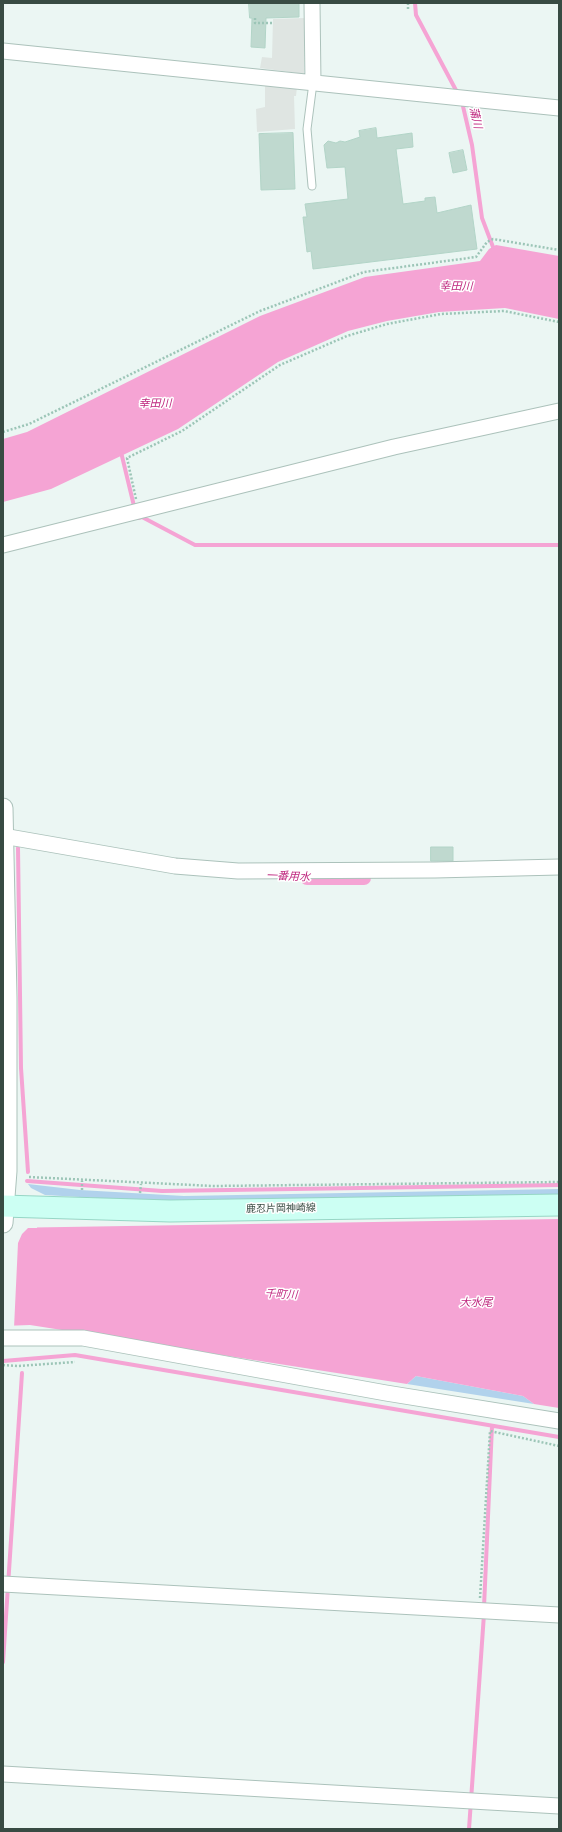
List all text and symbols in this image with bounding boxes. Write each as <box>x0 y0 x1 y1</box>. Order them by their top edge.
water label: 蒲川 <box>466 106 484 130</box>
water label: 幸田川 <box>439 280 473 294</box>
water label: 幸田川 <box>139 397 171 411</box>
water label: 一番用水 <box>266 870 310 884</box>
street label: 鹿忍片岡神崎線 <box>246 1202 316 1216</box>
water label: 千町川 <box>264 1288 298 1302</box>
water label: 大水尾 <box>460 1296 492 1310</box>

